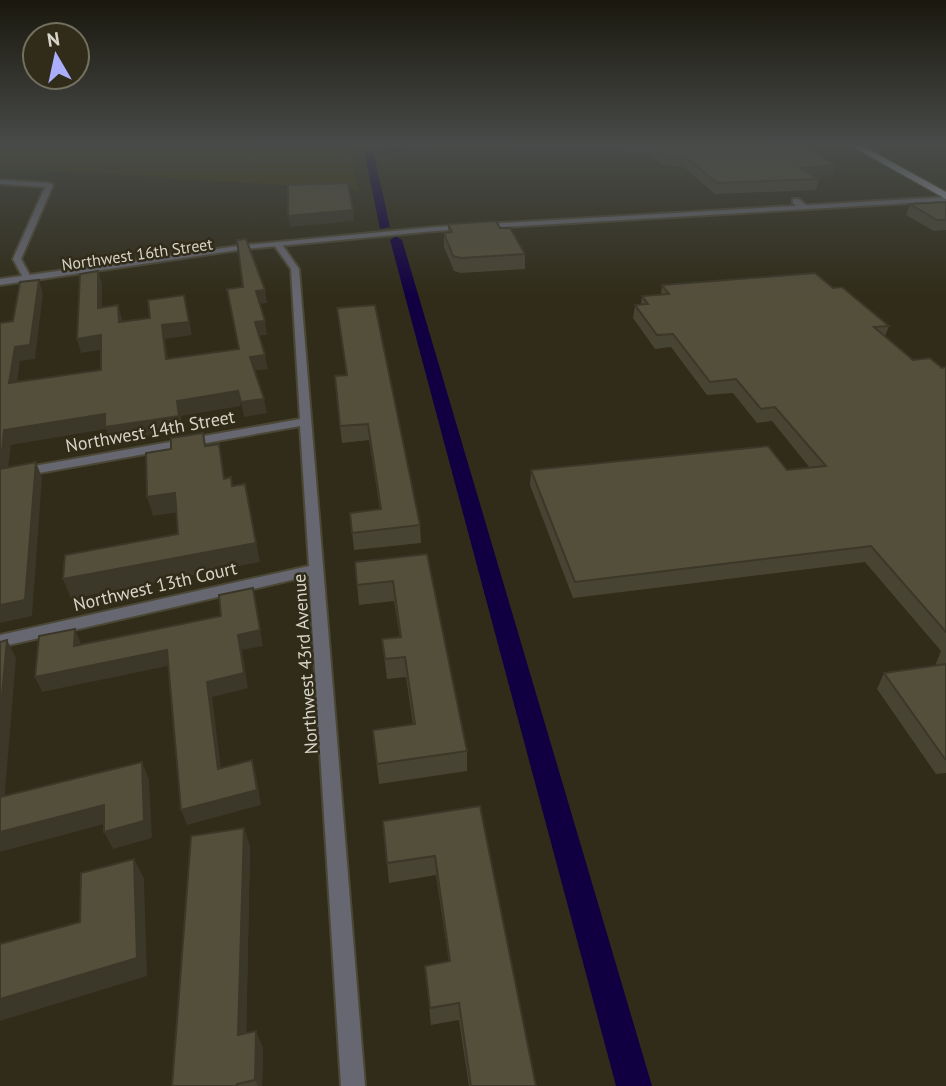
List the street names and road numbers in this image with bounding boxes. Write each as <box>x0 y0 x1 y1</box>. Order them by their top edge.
street label: Northwest 16th Street <box>60 233 214 275</box>
street label: Northwest 14th Street <box>64 405 236 457</box>
street label: Northwest 13th Court <box>71 556 239 616</box>
street label: Northwest 43rd Avenue <box>287 573 323 755</box>

